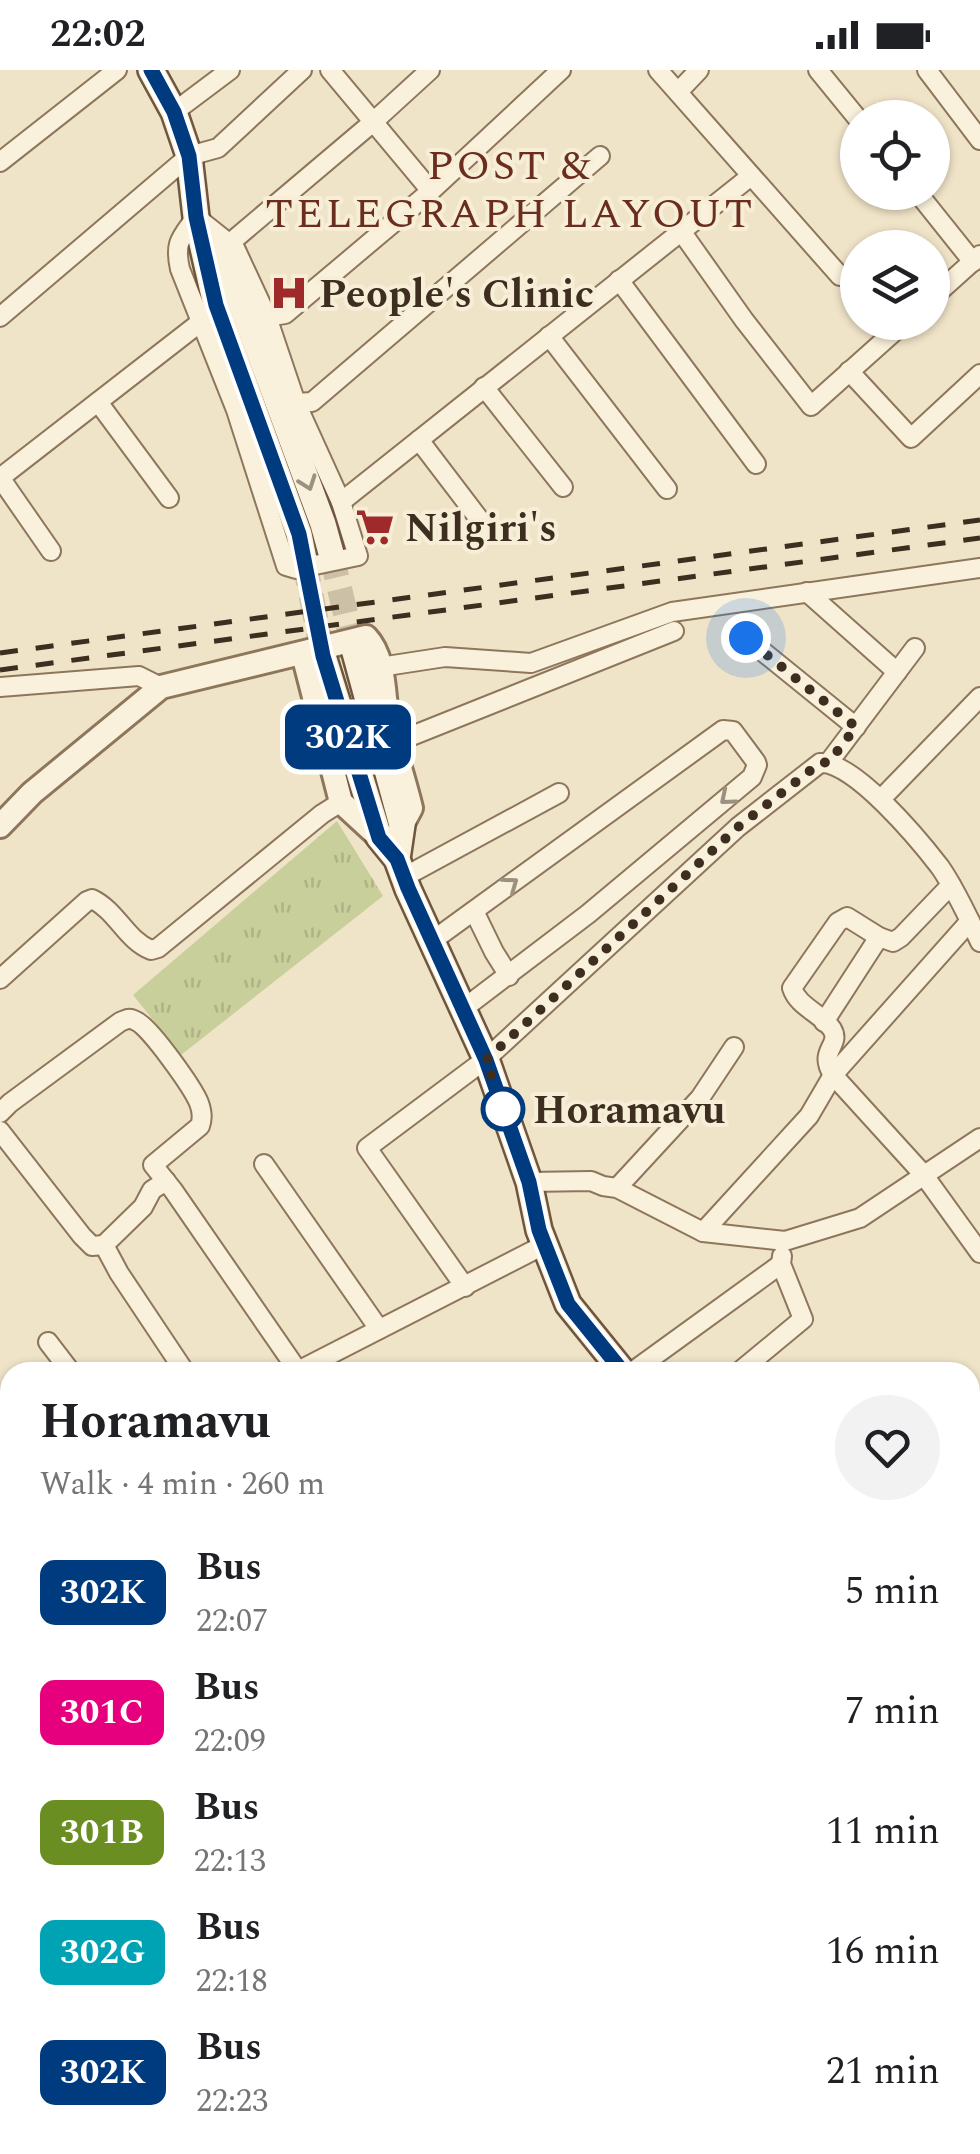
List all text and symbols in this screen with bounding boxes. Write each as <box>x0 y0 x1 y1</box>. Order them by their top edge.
text: 22:02 <box>50 6 145 64</box>
map controls <box>840 100 950 340</box>
button: locate <box>840 100 950 210</box>
district label: POST & TELEGRAPH LAYOUT <box>265 135 755 246</box>
button: layers <box>840 230 950 340</box>
place label: People's Clinic <box>319 265 594 326</box>
hospital icon: People's Clinic <box>268 272 310 314</box>
one-way arrow <box>296 473 316 490</box>
place label: Nilgiri's <box>405 499 557 560</box>
supermarket icon: Nilgiri's <box>354 506 396 548</box>
your location <box>721 613 771 663</box>
line badge: 302K <box>278 704 418 770</box>
text: 302K <box>305 711 391 764</box>
one-way arrow <box>720 787 738 805</box>
one-way arrow <box>500 878 518 896</box>
place label: Horamavu <box>533 1081 725 1142</box>
marker: Horamavu <box>482 1088 524 1130</box>
text: Horamavu <box>40 1386 271 1459</box>
button: heart <box>835 1395 940 1500</box>
text: Walk · 4 min · 260 m <box>40 1460 325 1509</box>
text: Bus <box>196 1539 262 1597</box>
text: 5 min <box>845 1563 940 1621</box>
text: 302K <box>60 1566 146 1619</box>
text: 22:07 <box>196 1597 268 1646</box>
text: Bus <box>194 1659 260 1717</box>
text: 7 min <box>845 1683 940 1741</box>
text: 301C <box>60 1686 144 1739</box>
text: 22:09 <box>194 1717 266 1766</box>
text: Bus <box>194 1779 259 1837</box>
text: 11 min <box>826 1803 940 1861</box>
text: 301B <box>60 1806 144 1859</box>
text: 22:13 <box>194 1837 266 1886</box>
text: Bus <box>195 1899 261 1957</box>
text: 16 min <box>826 1923 940 1981</box>
text: 302G <box>60 1926 145 1979</box>
text: 22:18 <box>195 1957 267 2006</box>
text: Bus <box>196 2019 262 2077</box>
text: 21 min <box>826 2043 940 2101</box>
text: 302K <box>60 2046 146 2099</box>
text: 22:23 <box>196 2077 268 2126</box>

